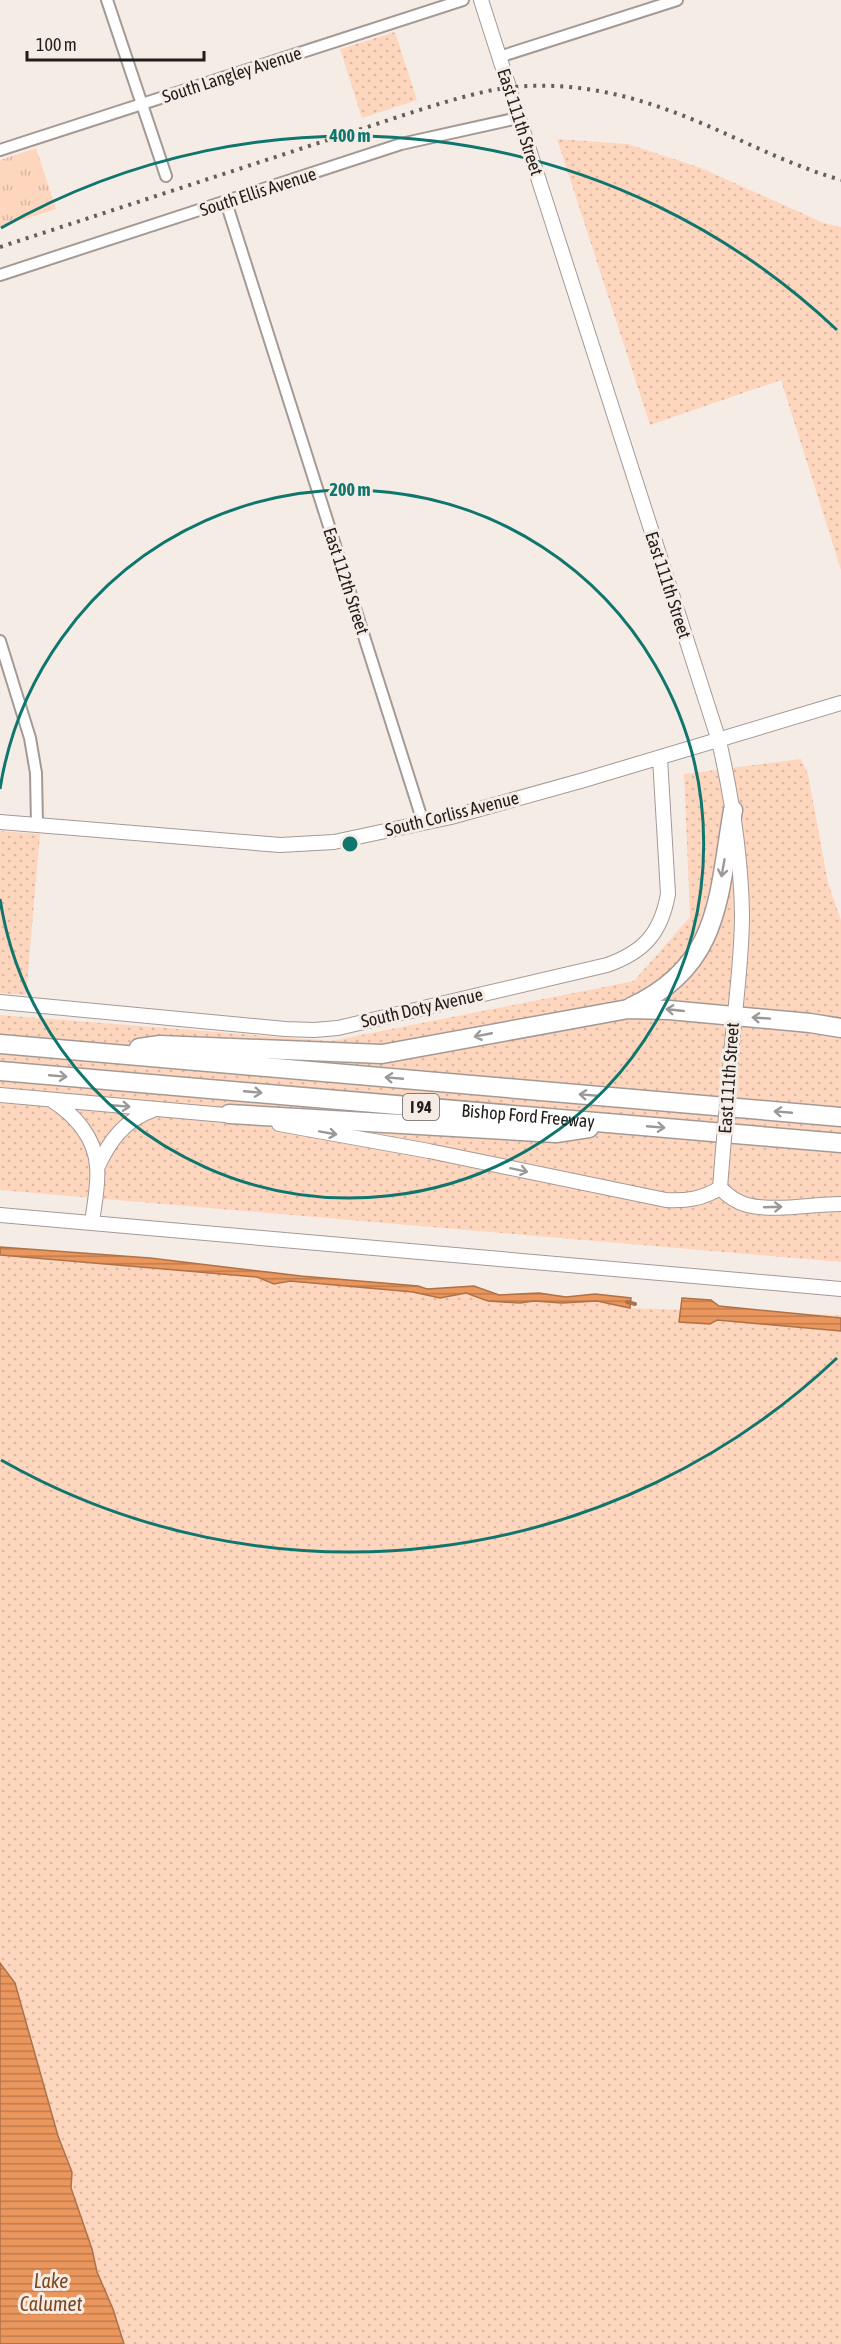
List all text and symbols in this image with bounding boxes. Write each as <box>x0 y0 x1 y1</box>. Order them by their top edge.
scale bar <box>27 24 204 62</box>
text: 100 m <box>36 34 77 55</box>
street label: South Langley Avenue <box>160 42 304 107</box>
street label: East 111th Street <box>493 66 548 178</box>
text: 400 m <box>329 125 370 146</box>
street label: South Ellis Avenue <box>197 163 319 220</box>
text: 200 m <box>330 479 370 500</box>
street label: East 112th Street <box>319 525 374 637</box>
street label: East 111th Street <box>641 529 696 641</box>
street label: South Corliss Avenue <box>383 787 521 840</box>
centre of rings <box>340 834 360 854</box>
one-way arrow <box>717 858 728 877</box>
street label: South Doty Avenue <box>359 983 485 1032</box>
one-way arrow <box>666 1004 686 1015</box>
one-way arrow <box>751 1013 771 1024</box>
street label: East 111th Street <box>714 1022 743 1134</box>
one-way arrow <box>473 1030 493 1041</box>
one-way arrow <box>48 1071 68 1082</box>
one-way arrow <box>385 1073 405 1084</box>
one-way arrow <box>242 1087 262 1098</box>
one-way arrow <box>579 1089 599 1100</box>
road number: I 94 <box>403 1094 439 1120</box>
one-way arrow <box>111 1100 131 1111</box>
street label: Bishop Ford Freeway <box>461 1100 596 1132</box>
one-way arrow <box>773 1106 793 1117</box>
one-way arrow <box>646 1122 666 1133</box>
one-way arrow <box>317 1128 337 1139</box>
one-way arrow <box>509 1165 528 1176</box>
one-way arrow <box>762 1201 782 1212</box>
water label: Lake Calumet <box>20 2269 82 2315</box>

